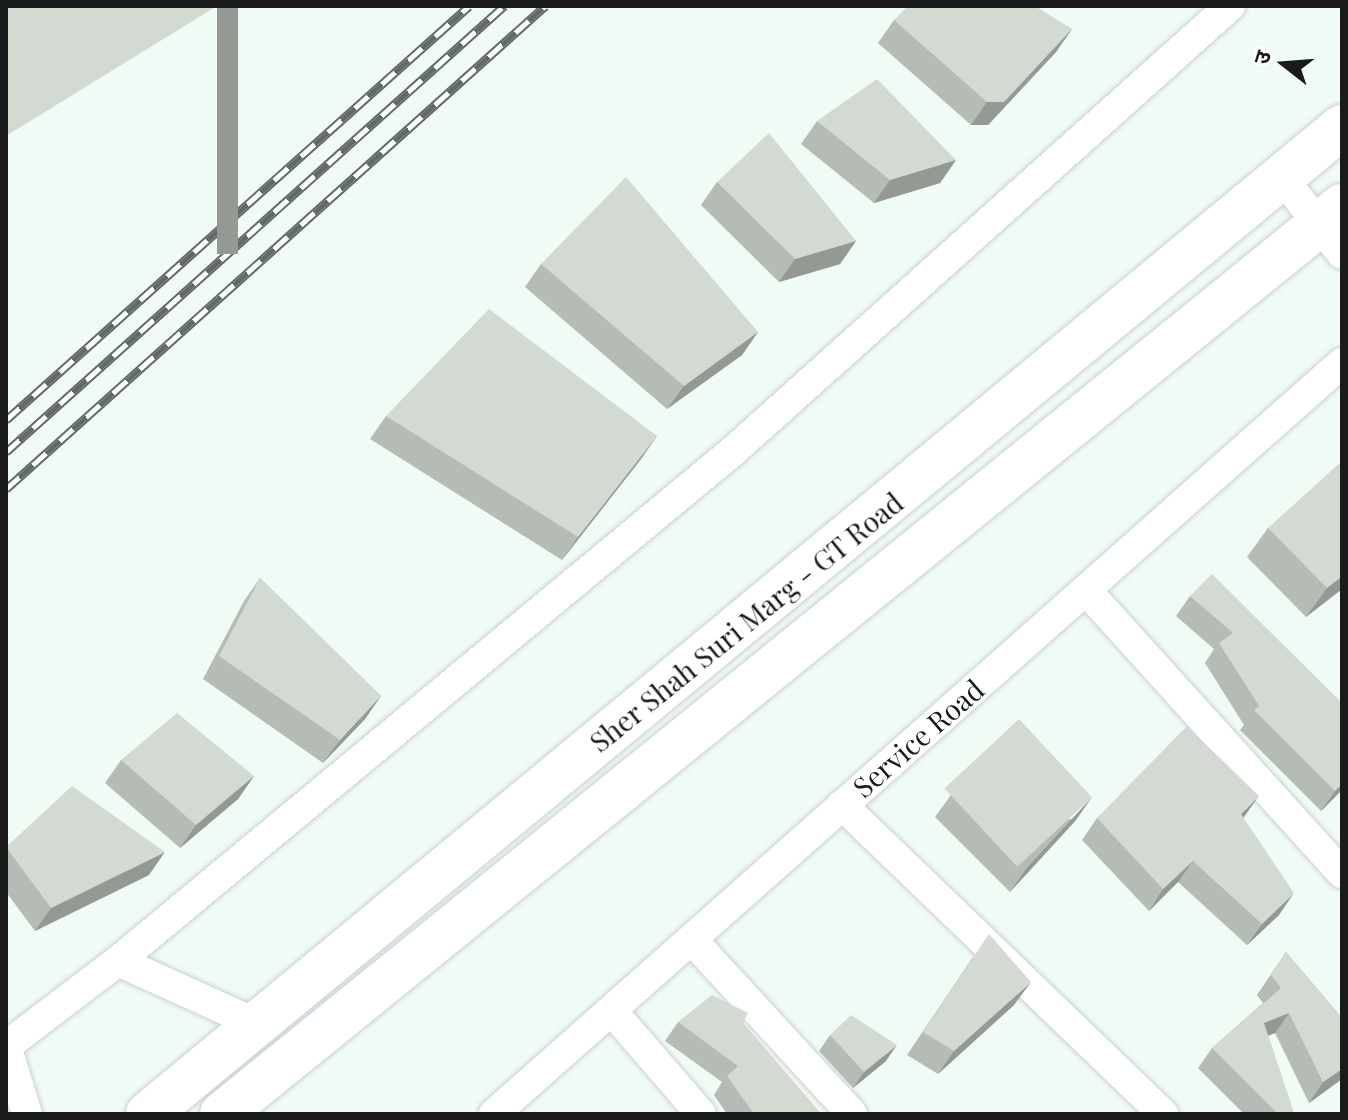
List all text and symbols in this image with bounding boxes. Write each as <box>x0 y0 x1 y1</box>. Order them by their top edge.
north arrow <box>1244 24 1324 104</box>
text: उ <box>1245 46 1277 68</box>
street label: Sher Shah Suri Marg - GT Road <box>582 485 910 759</box>
street label: Service Road <box>846 672 990 804</box>

